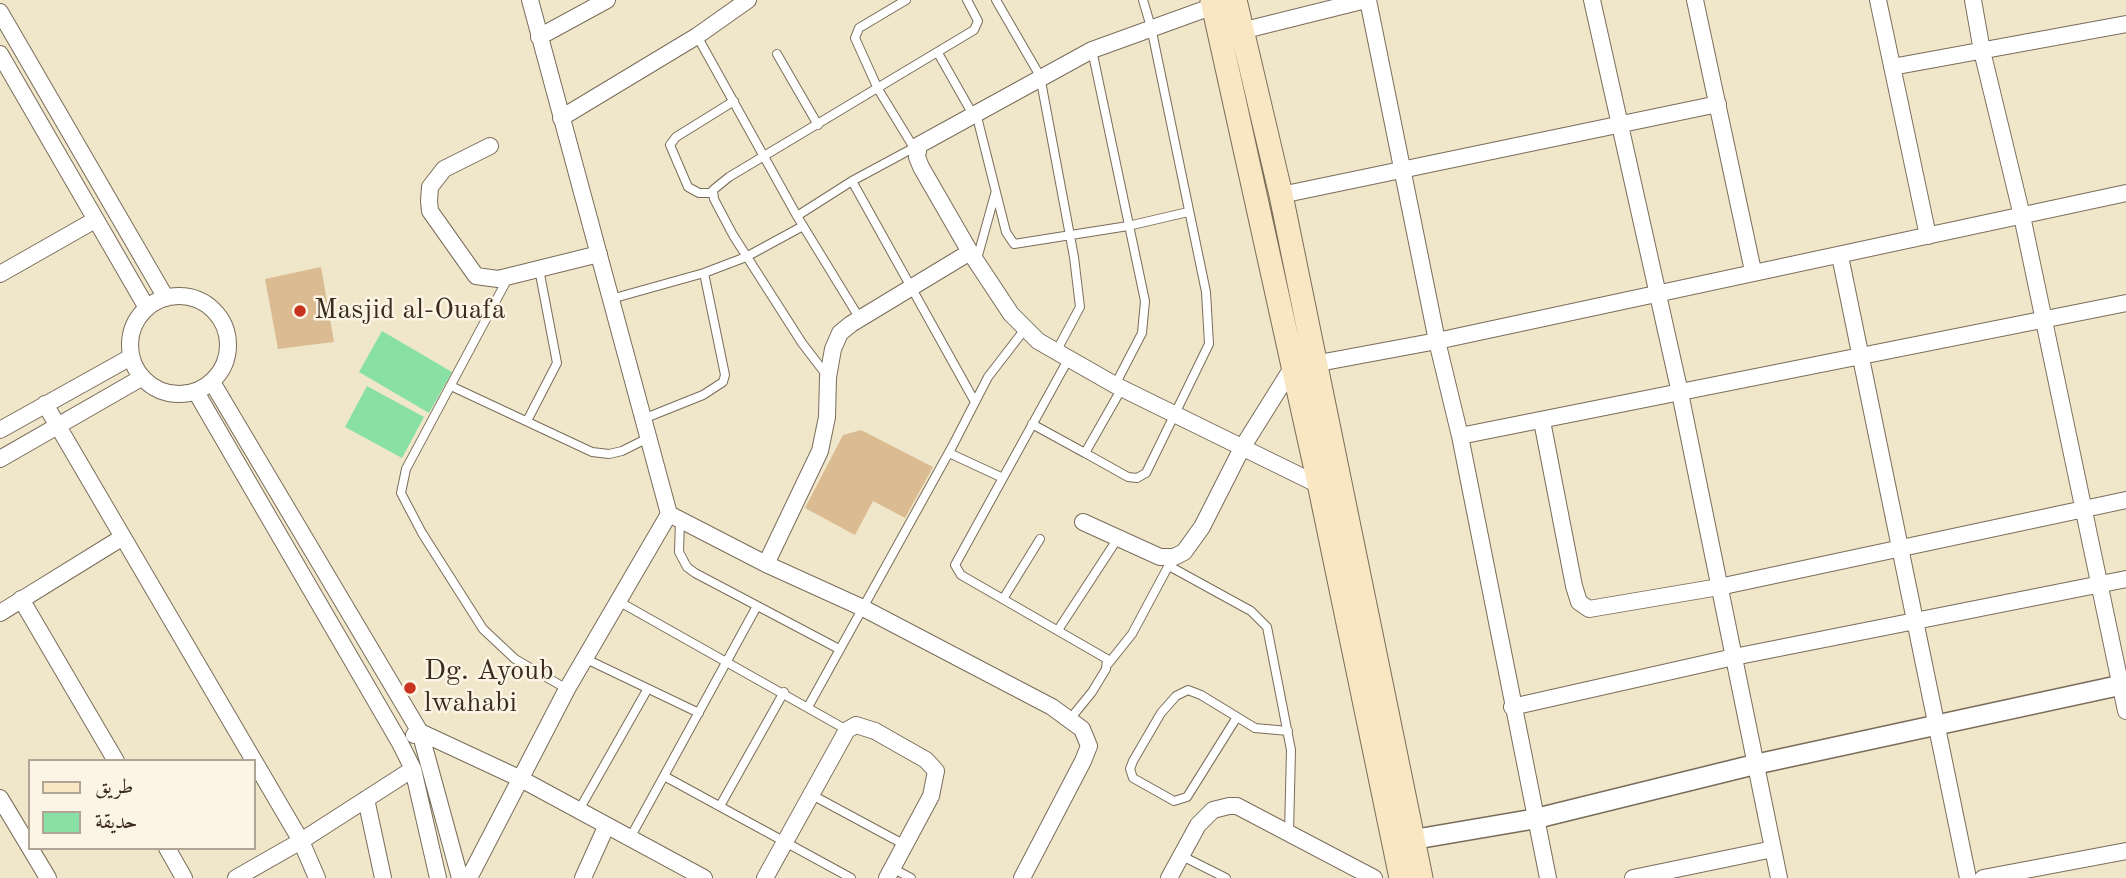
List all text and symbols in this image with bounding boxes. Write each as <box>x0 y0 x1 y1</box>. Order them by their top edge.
place label: Masjid al-Ouafa <box>314 294 506 328</box>
marker: Masjid al-Ouafa <box>292 303 308 319</box>
place label: Dg. Ayoub lwahabi <box>424 655 553 721</box>
marker: Dg. Ayoub lwahabi <box>402 680 418 696</box>
legend <box>28 759 256 850</box>
text: طريق <box>95 777 133 798</box>
text: حديقة <box>95 812 138 833</box>

